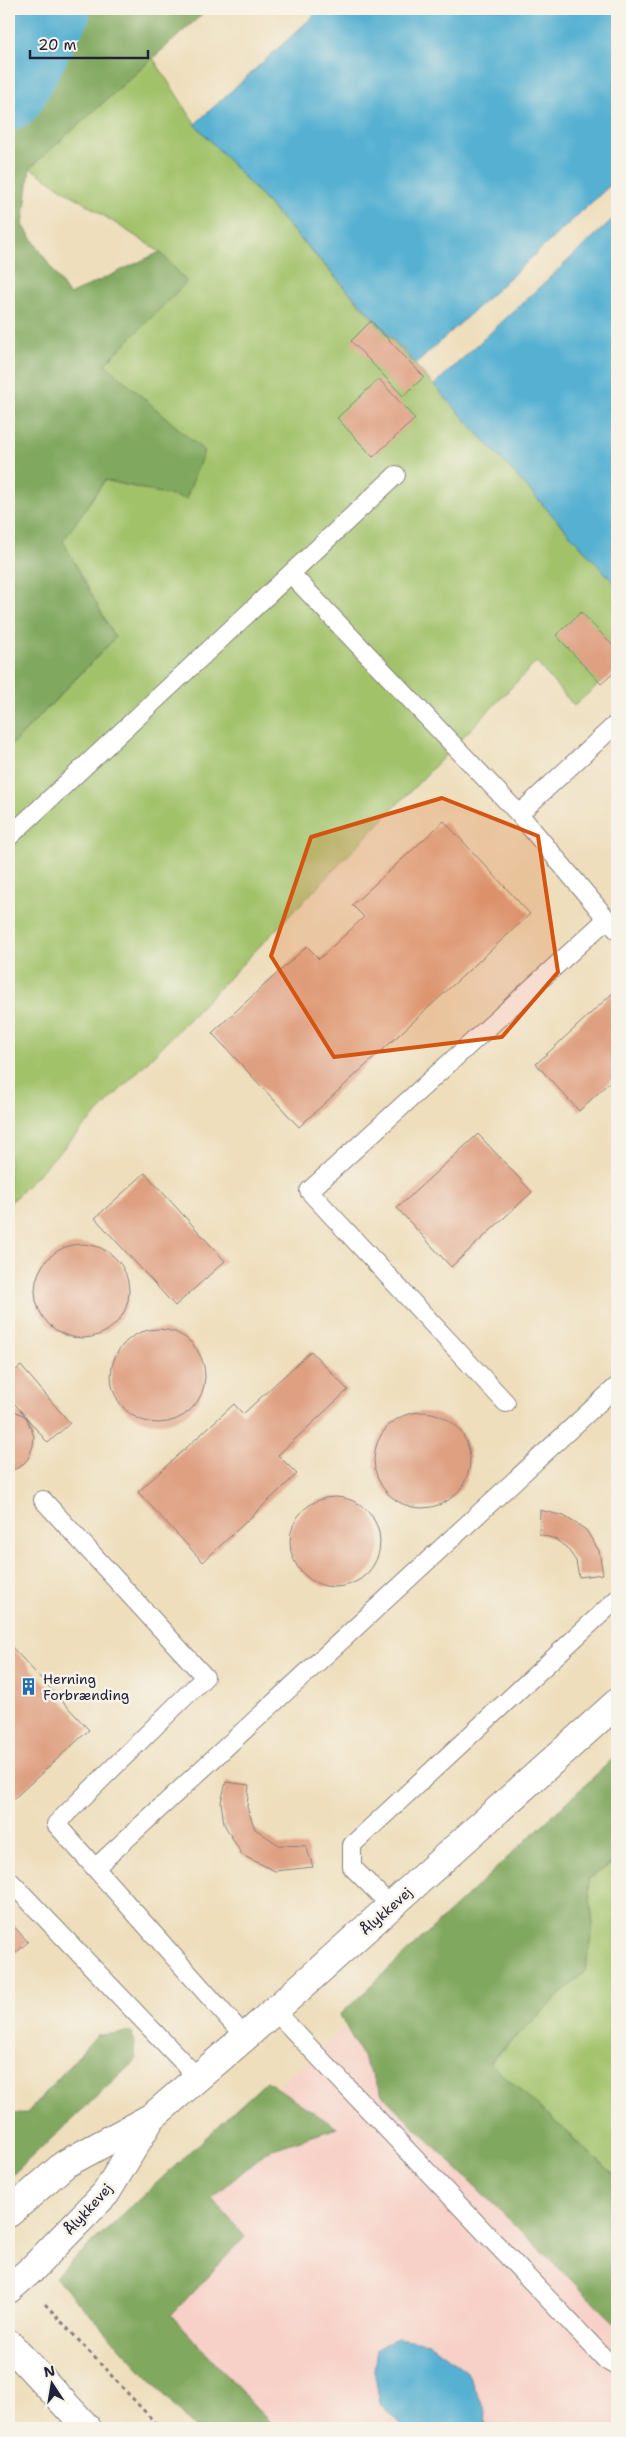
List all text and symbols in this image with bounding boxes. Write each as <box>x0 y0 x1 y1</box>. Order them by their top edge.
scale bar <box>30 28 148 60</box>
text: 20 m <box>38 35 77 55</box>
place label: Herning Forbrænding <box>43 1670 129 1704</box>
building icon: Herning Forbrænding <box>19 1677 39 1697</box>
street label: Ålykkevej <box>356 1883 416 1939</box>
street label: Ålykkevej <box>60 2179 116 2239</box>
north arrow <box>28 2360 78 2410</box>
text: N <box>42 2361 57 2381</box>

